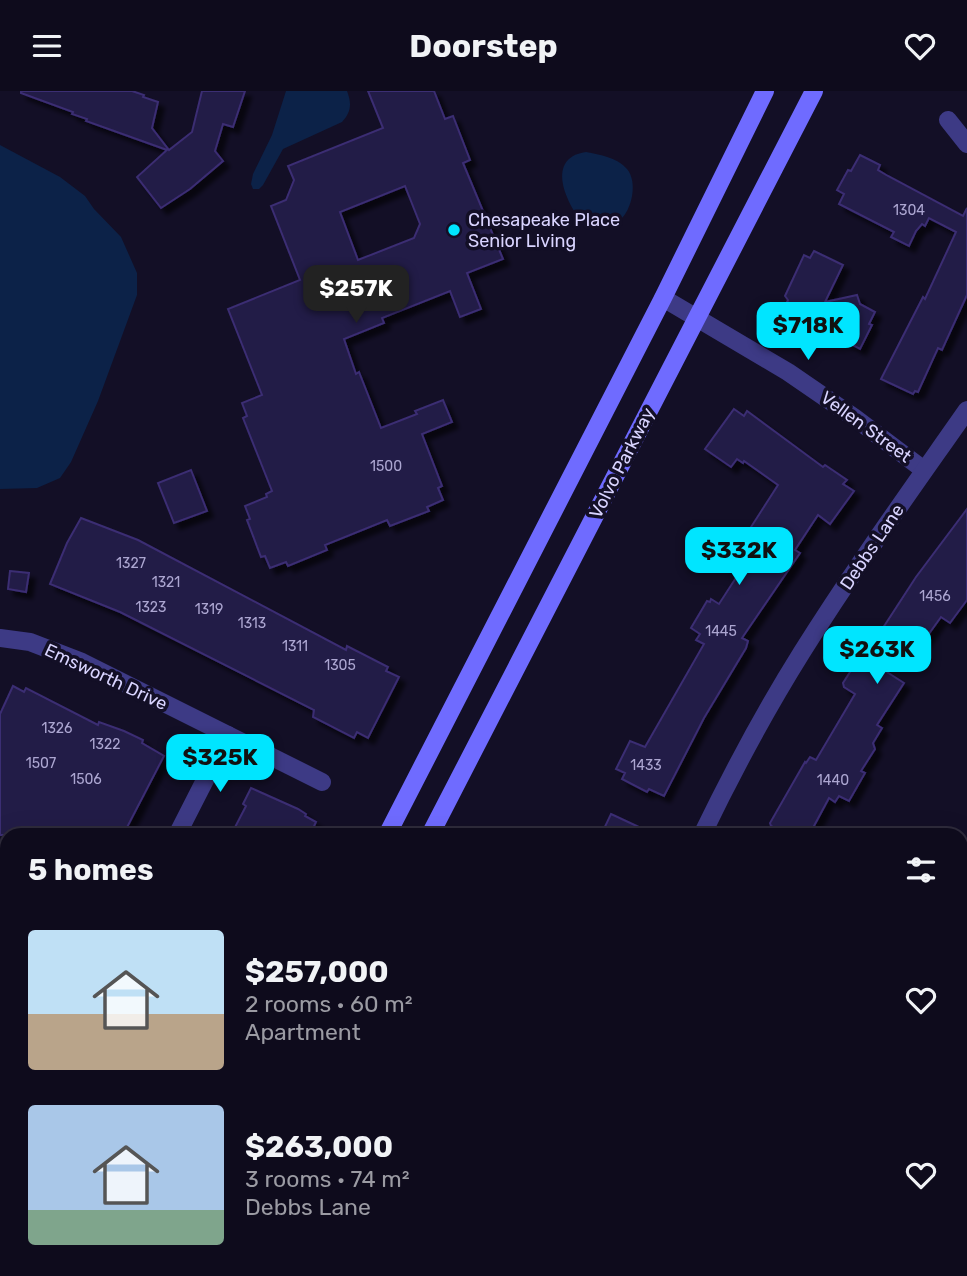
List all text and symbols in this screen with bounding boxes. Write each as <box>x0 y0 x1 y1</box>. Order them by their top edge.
icon: menu <box>28 27 66 65</box>
text: Doorstep <box>409 27 558 65</box>
icon: heart <box>901 27 939 65</box>
house number: 1304 <box>893 202 925 219</box>
place label: Chesapeake Place Senior Living <box>468 209 620 252</box>
marker: Chesapeake Place Senior Living <box>446 222 462 238</box>
pin: $257K <box>307 265 405 325</box>
text: $257K <box>319 274 393 302</box>
pin: $718K <box>759 303 857 362</box>
text: $718K <box>773 311 843 339</box>
street label: Vellen Street <box>816 387 916 467</box>
street label: Volvo Parkway <box>585 404 659 522</box>
house number: 1500 <box>370 458 402 475</box>
street label: Debbs Lane <box>835 500 909 594</box>
pin: $332K <box>690 527 788 587</box>
text: $332K <box>701 536 777 564</box>
house number: 1327 <box>116 555 146 572</box>
house number: 1321 <box>152 574 180 591</box>
house number: 1456 <box>919 588 951 605</box>
house number: 1323 <box>135 599 167 616</box>
house number: 1319 <box>195 601 223 618</box>
house number: 1313 <box>238 615 266 632</box>
house number: 1445 <box>705 623 737 640</box>
pin: $263K <box>828 627 926 686</box>
text: $263K <box>839 635 915 663</box>
house number: 1311 <box>282 638 308 655</box>
street label: Emsworth Drive <box>41 639 171 715</box>
house number: 1305 <box>324 657 356 674</box>
house number: 1326 <box>41 720 73 737</box>
pin: $325K <box>171 735 269 794</box>
house number: 1322 <box>90 736 120 753</box>
text: $325K <box>182 743 258 771</box>
house number: 1507 <box>26 755 56 772</box>
house number: 1433 <box>630 757 662 774</box>
house number: 1506 <box>70 771 102 788</box>
house number: 1440 <box>817 772 849 789</box>
icon: filters <box>902 851 940 889</box>
text: 5 homes <box>28 852 154 888</box>
text: $257,000 <box>245 954 389 990</box>
icon: home <box>84 958 168 1042</box>
icon: heart <box>902 981 940 1019</box>
text: 2 rooms · 60 m² <box>245 990 413 1018</box>
text: Apartment <box>245 1018 361 1046</box>
text: $263,000 <box>245 1129 393 1165</box>
icon: home <box>84 1133 168 1217</box>
icon: heart <box>902 1156 940 1194</box>
text: 3 rooms · 74 m² <box>245 1165 410 1193</box>
text: Debbs Lane <box>245 1193 371 1221</box>

